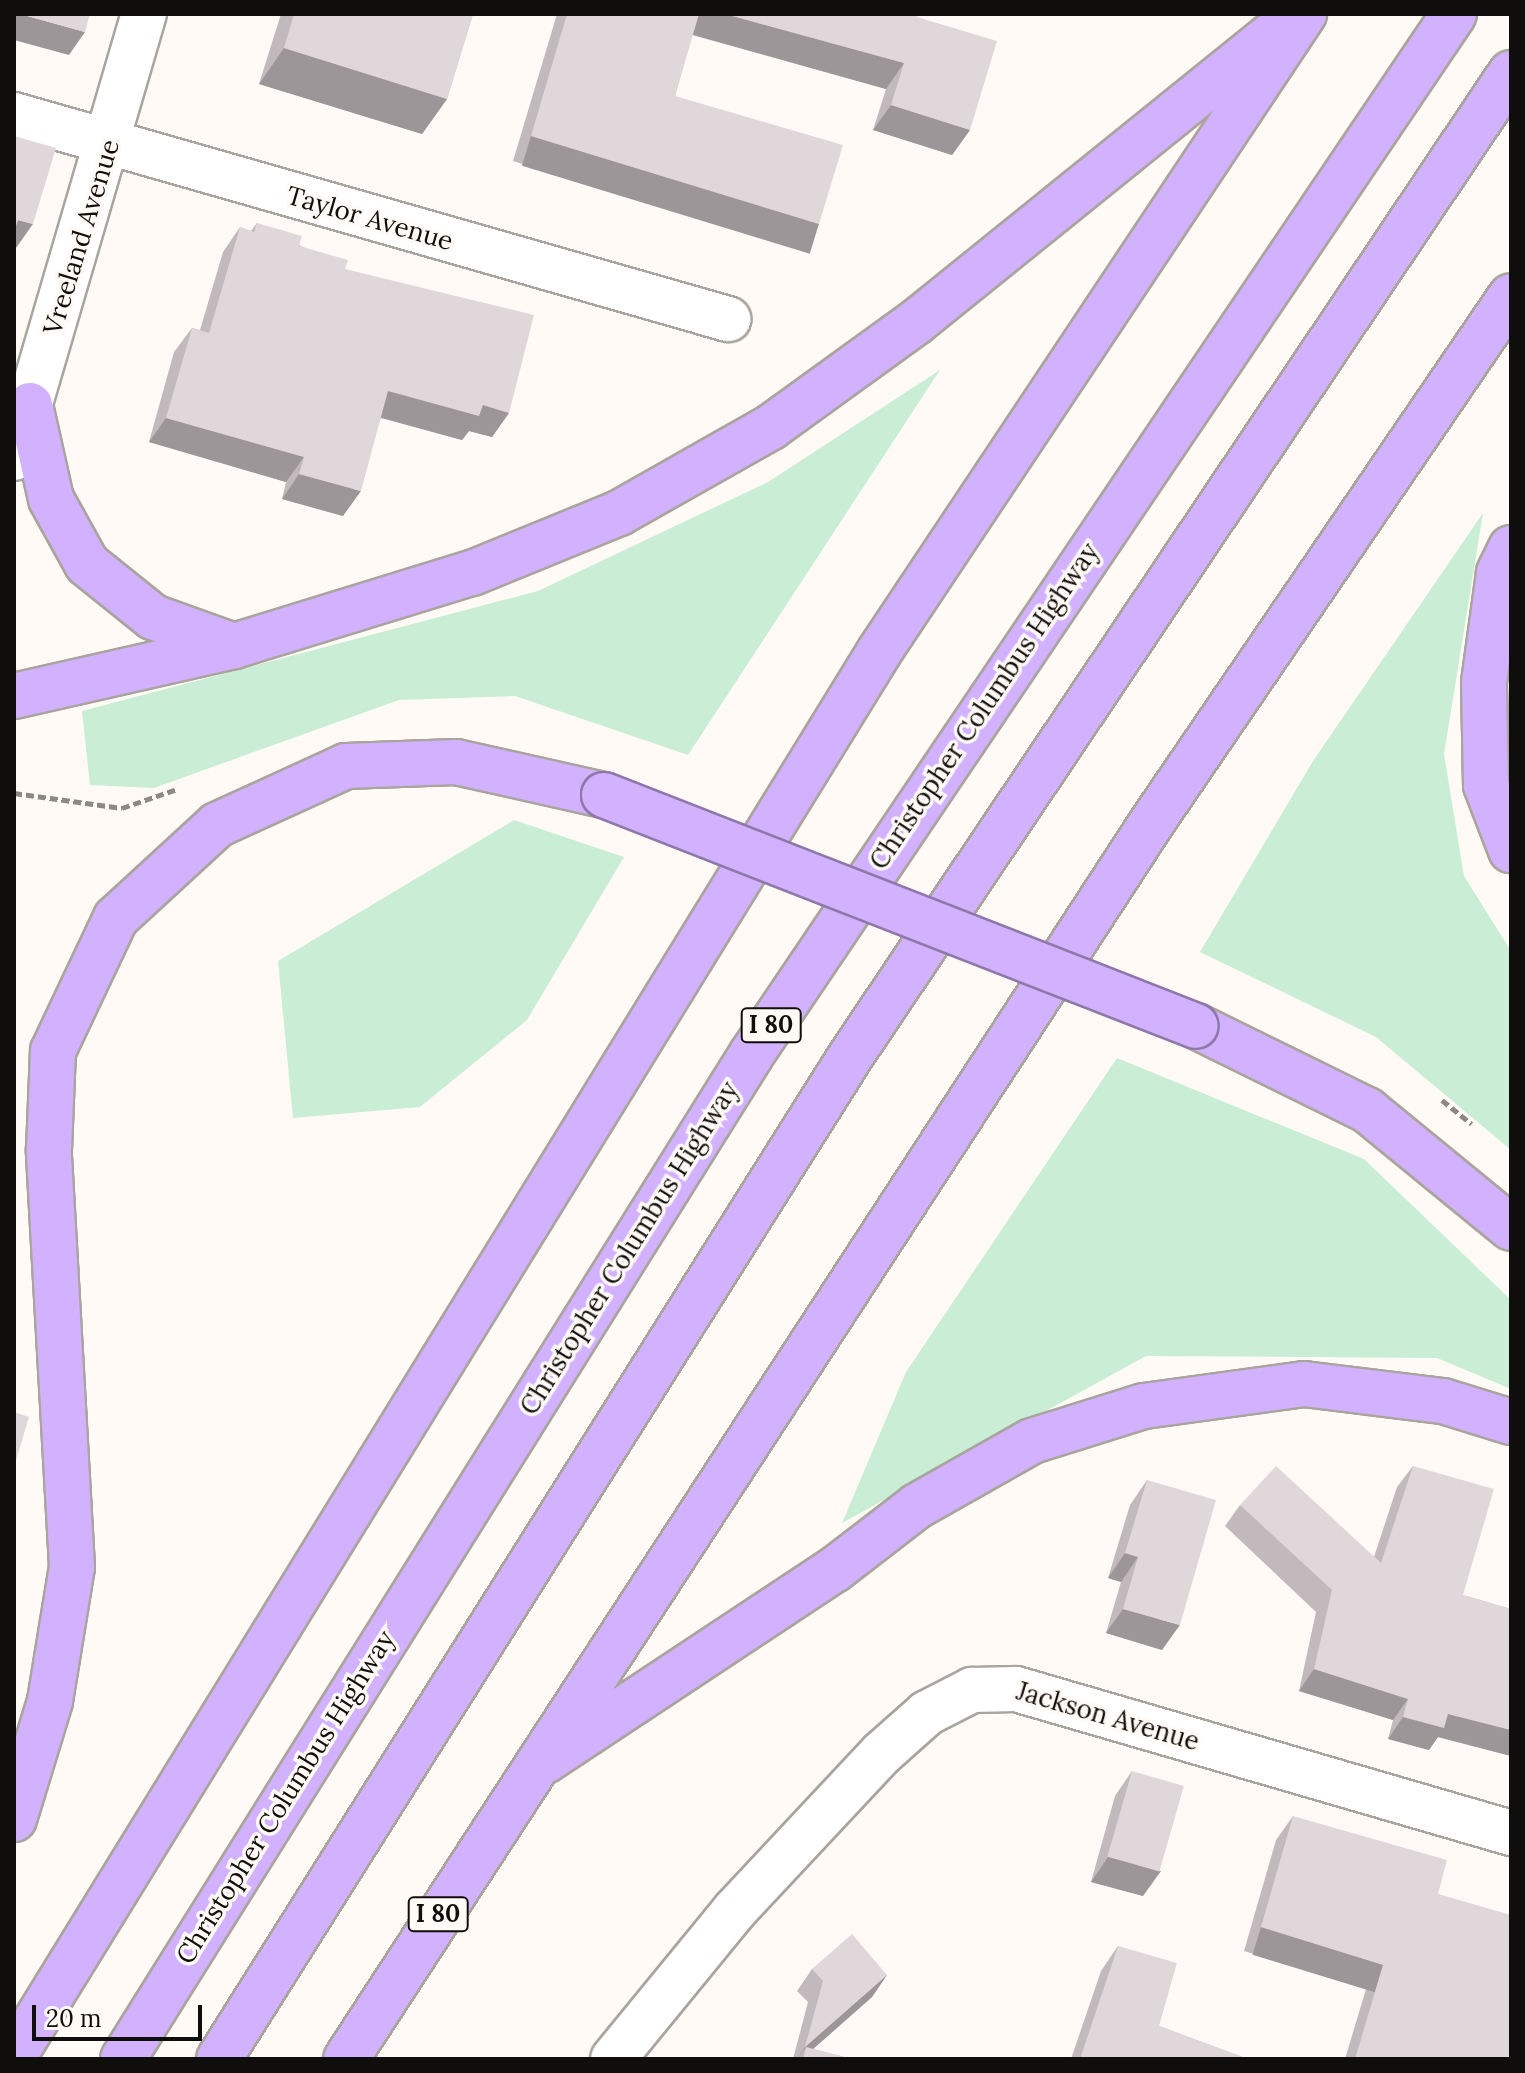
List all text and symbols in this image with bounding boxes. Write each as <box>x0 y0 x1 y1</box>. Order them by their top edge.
street label: Vreeland Avenue <box>36 136 126 338</box>
street label: Taylor Avenue <box>283 179 457 257</box>
street label: Christopher Columbus Highway <box>863 537 1105 875</box>
road number: I 80 <box>739 1005 803 1045</box>
street label: Christopher Columbus Highway <box>513 1076 745 1420</box>
street label: Christopher Columbus Highway <box>169 1625 401 1969</box>
street label: Jackson Avenue <box>1013 1675 1203 1757</box>
road number: I 80 <box>406 1894 470 1934</box>
scale bar <box>36 1989 206 2039</box>
text: 20 m <box>46 2003 102 2034</box>

